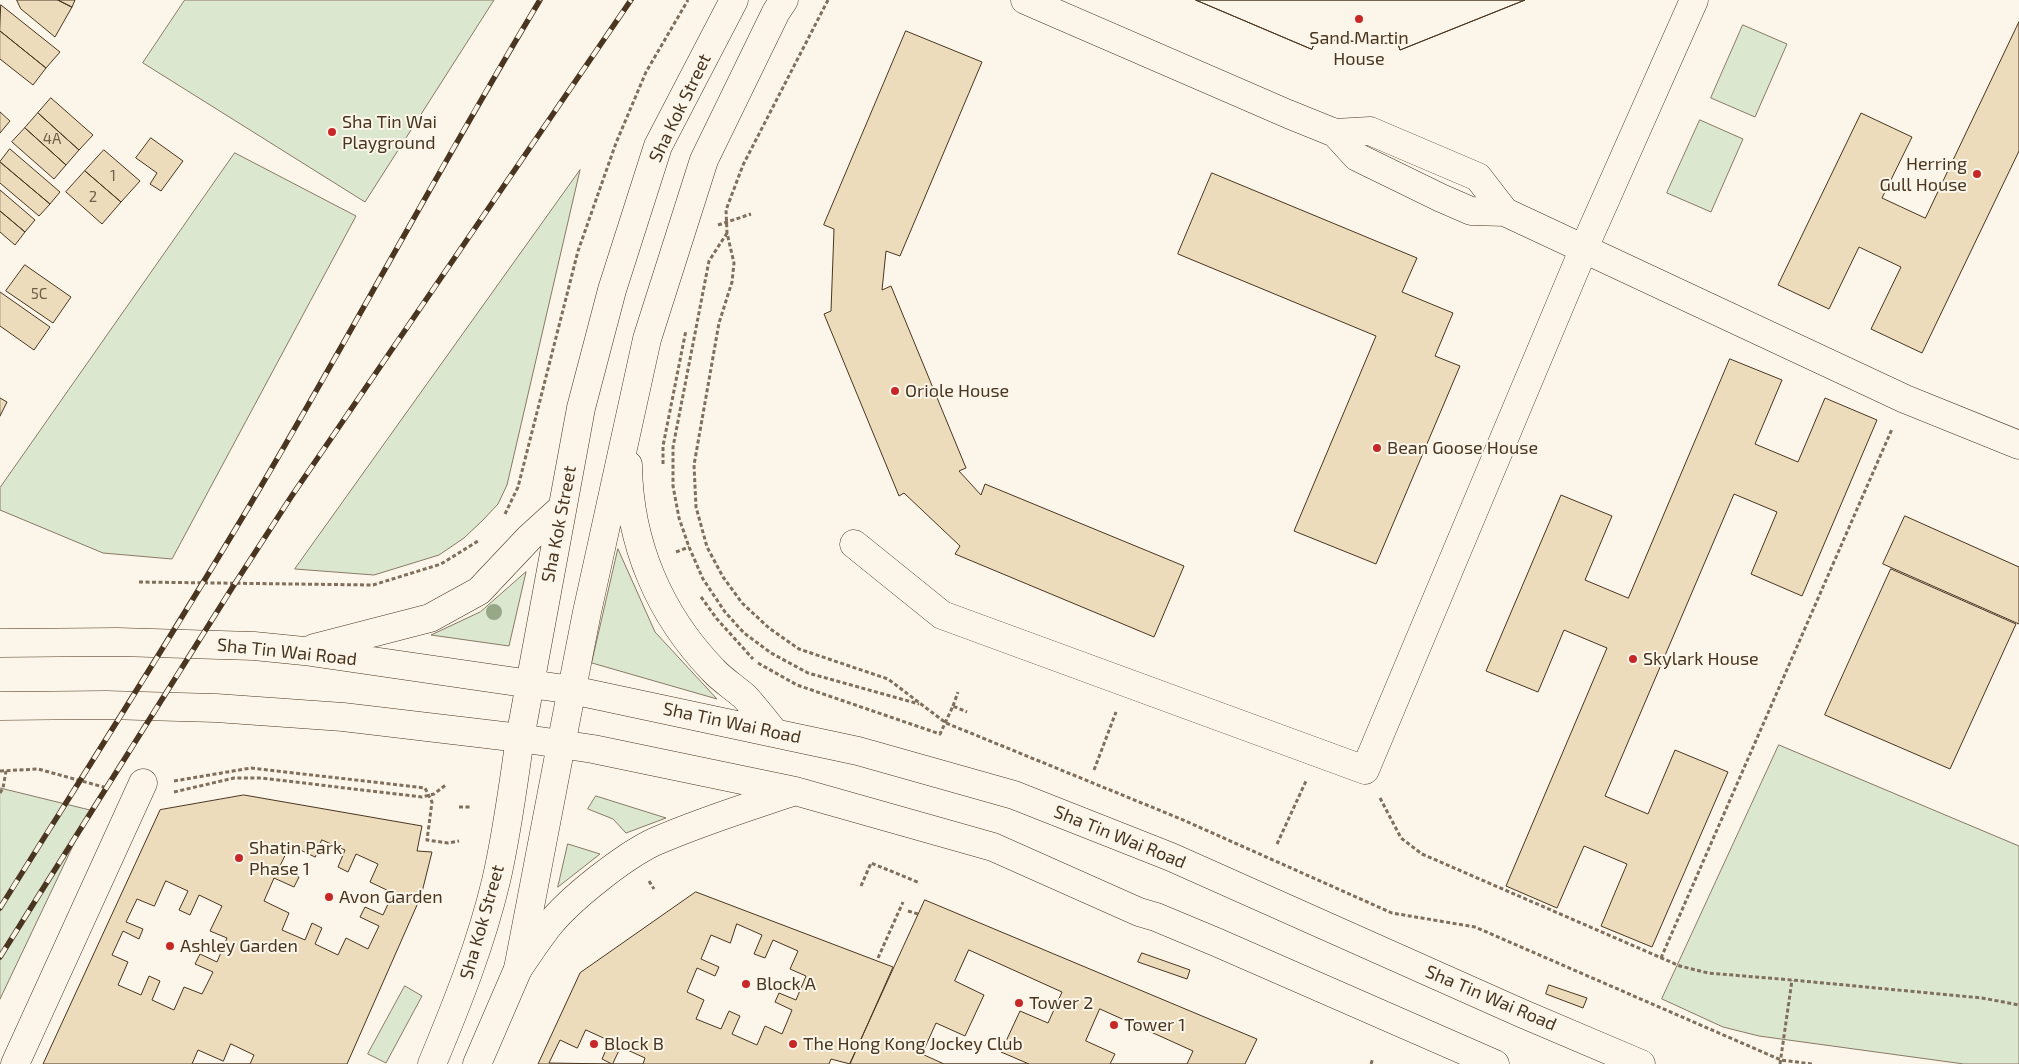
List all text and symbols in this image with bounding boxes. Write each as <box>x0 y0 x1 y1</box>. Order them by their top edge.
marker: Sand Martin House <box>1353 13 1365 25</box>
place label: Sand Martin House <box>1309 27 1409 70</box>
street label: Sha Kok Street <box>644 50 716 166</box>
place label: Sha Tin Wai Playground <box>342 111 437 154</box>
marker: Sha Tin Wai Playground <box>326 126 338 138</box>
house number: 4A <box>43 130 61 148</box>
place label: Herring Gull House <box>1879 153 1967 195</box>
house number: 1 <box>110 167 116 185</box>
marker: Herring Gull House <box>1971 168 1983 180</box>
house number: 2 <box>89 188 97 206</box>
house number: 5C <box>31 285 47 303</box>
place label: Oriole House <box>905 380 1009 402</box>
marker: Oriole House <box>889 385 901 397</box>
place label: Bean Goose House <box>1387 437 1538 459</box>
marker: Bean Goose House <box>1371 442 1383 454</box>
street label: Sha Kok Street <box>537 464 581 584</box>
street label: Sha Tin Wai Road <box>216 634 358 670</box>
place label: Skylark House <box>1643 648 1759 670</box>
marker: Skylark House <box>1627 653 1639 665</box>
street label: Sha Tin Wai Road <box>661 698 803 748</box>
street label: Sha Tin Wai Road <box>1051 801 1189 873</box>
place label: Shatin Park Phase 1 <box>249 837 342 880</box>
marker: Shatin Park Phase 1 <box>233 852 245 864</box>
street label: Sha Kok Street <box>455 862 509 982</box>
place label: Avon Garden <box>339 886 443 908</box>
marker: Avon Garden <box>323 891 335 903</box>
place label: Ashley Garden <box>180 935 298 957</box>
marker: Ashley Garden <box>164 940 176 952</box>
street label: Sha Tin Wai Road <box>1422 961 1560 1035</box>
place label: Block A <box>756 973 816 995</box>
marker: Block A <box>740 978 752 990</box>
place label: Tower 2 <box>1029 992 1093 1014</box>
marker: Tower 2 <box>1013 997 1025 1009</box>
place label: Tower 1 <box>1124 1014 1185 1036</box>
marker: Tower 1 <box>1108 1019 1120 1031</box>
place label: Block B <box>604 1033 664 1055</box>
place label: The Hong Kong Jockey Club <box>803 1033 1023 1055</box>
marker: Block B <box>588 1038 600 1050</box>
marker: The Hong Kong Jockey Club <box>787 1038 799 1050</box>

